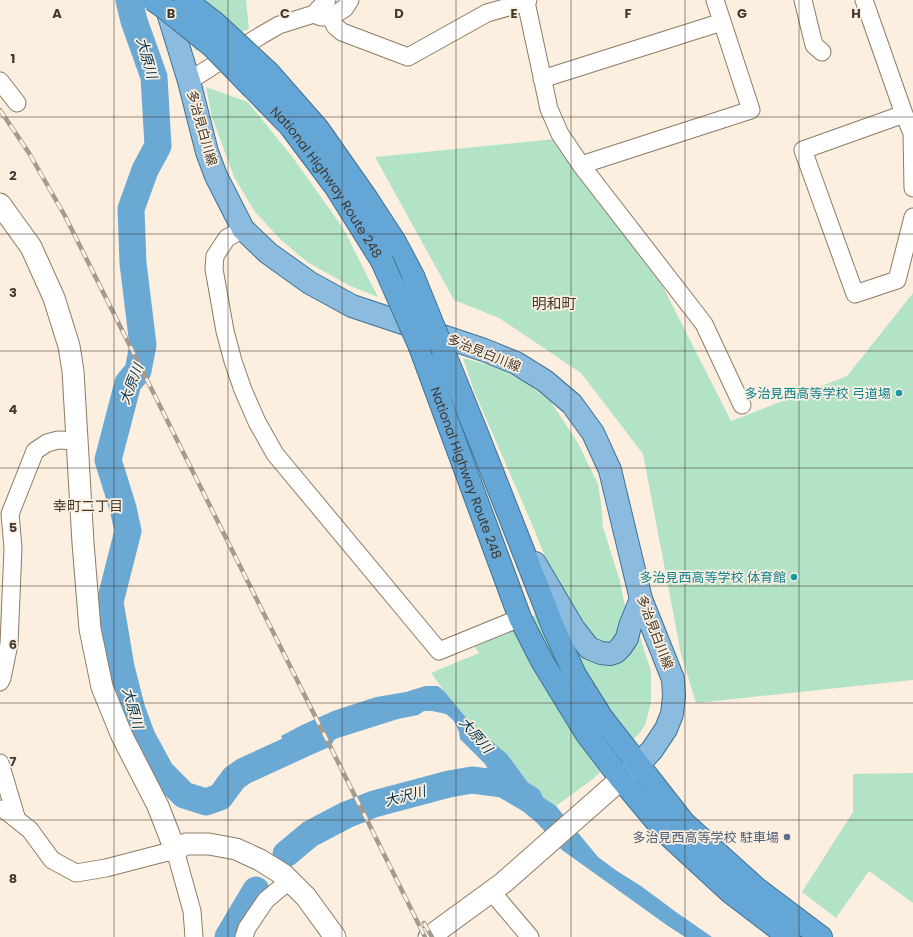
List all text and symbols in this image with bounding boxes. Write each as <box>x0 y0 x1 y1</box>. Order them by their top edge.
text: A <box>52 4 62 23</box>
text: B <box>167 4 176 23</box>
text: C <box>280 4 290 23</box>
text: D <box>394 4 404 23</box>
text: E <box>510 4 518 23</box>
text: F <box>624 4 632 23</box>
text: G <box>737 4 747 23</box>
text: H <box>851 4 861 23</box>
water label: 大原川 <box>132 35 163 83</box>
text: 1 <box>11 49 15 68</box>
street label: 多治見白川線 <box>182 88 222 168</box>
street label: National Highway Route 248 <box>266 102 387 261</box>
text: 2 <box>9 166 17 185</box>
text: 3 <box>9 283 17 302</box>
district label: 明和町 <box>531 293 577 314</box>
street label: 多治見白川線 <box>444 330 524 376</box>
water label: 大原川 <box>114 359 149 407</box>
street label: National Highway Route 248 <box>426 384 507 562</box>
place label: 多治見西高等学校 弓道場 <box>745 384 891 403</box>
marker: 多治見西高等学校 弓道場 <box>894 388 904 398</box>
text: 4 <box>9 400 18 419</box>
district label: 幸町二丁目 <box>53 496 123 516</box>
text: 5 <box>9 518 17 537</box>
place label: 多治見西高等学校 体育館 <box>640 568 786 587</box>
marker: 多治見西高等学校 体育館 <box>789 572 799 582</box>
street label: 多治見白川線 <box>632 592 678 672</box>
text: 6 <box>9 635 17 654</box>
water label: 大原川 <box>118 685 149 733</box>
water label: 大原川 <box>455 713 499 759</box>
text: 7 <box>10 752 17 771</box>
water label: 大沢川 <box>382 780 430 811</box>
place label: 多治見西高等学校 駐車場 <box>633 828 779 847</box>
marker: 多治見西高等学校 駐車場 <box>782 832 792 842</box>
text: 8 <box>9 869 17 888</box>

